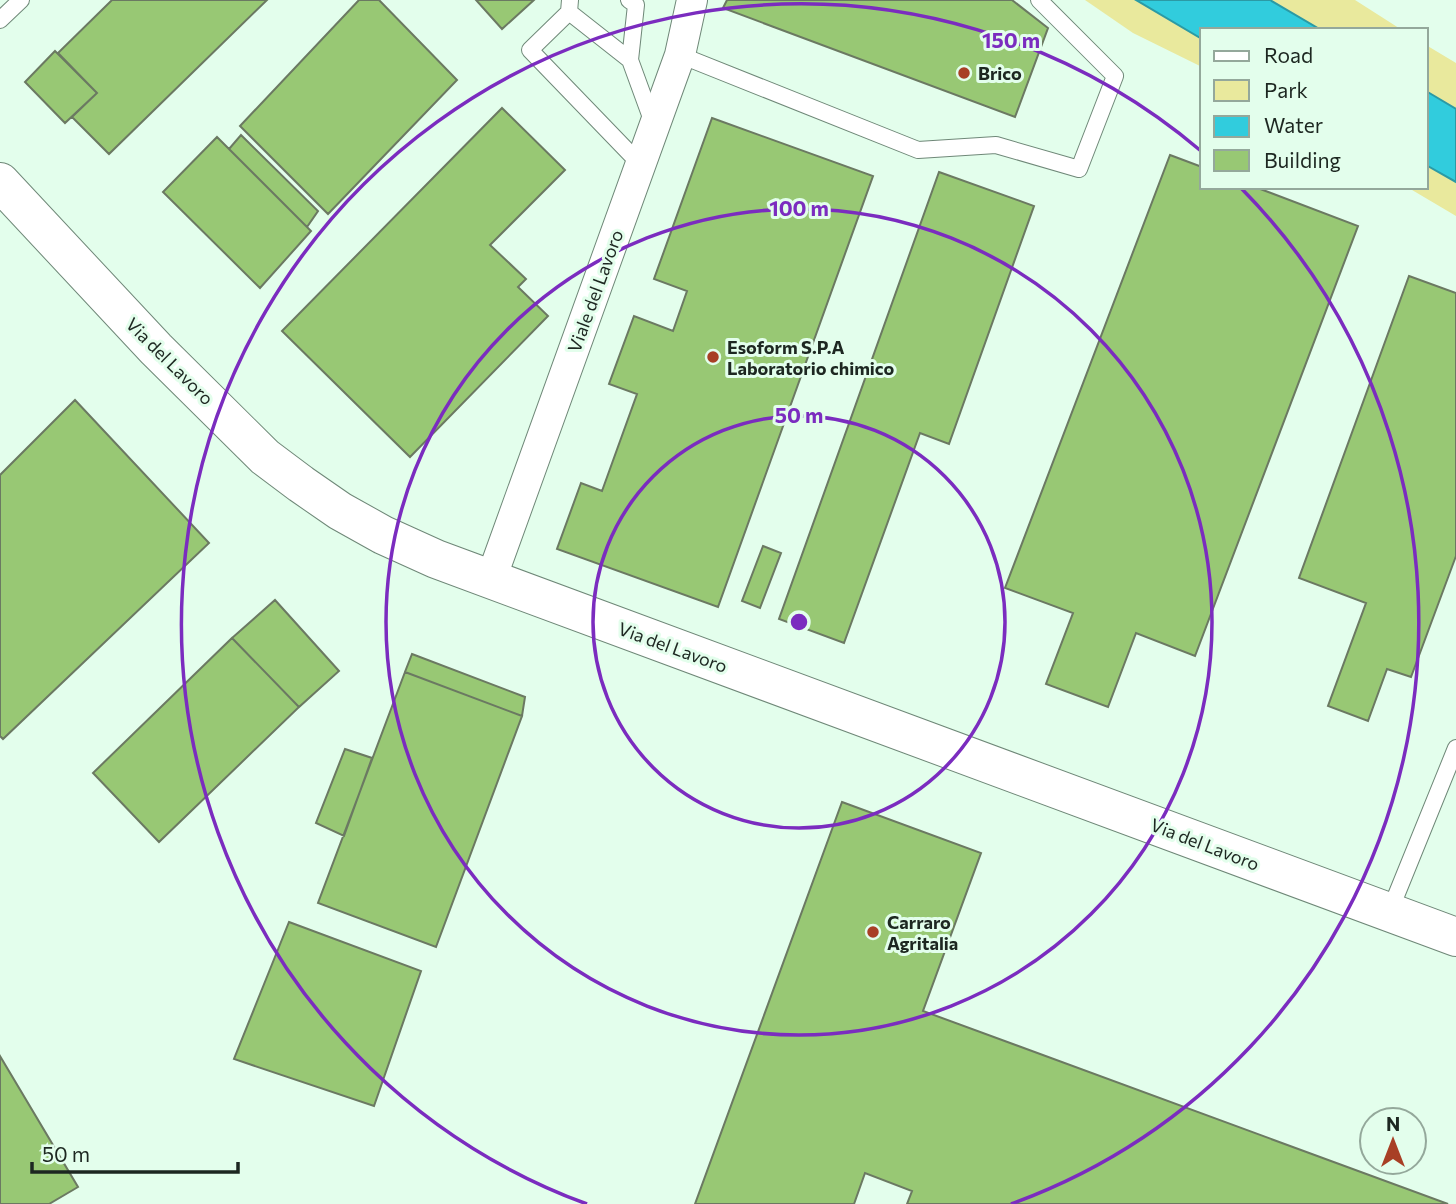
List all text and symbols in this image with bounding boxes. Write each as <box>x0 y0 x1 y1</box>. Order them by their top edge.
text: 150 m <box>982 27 1040 52</box>
legend <box>1200 28 1428 189</box>
text: Road <box>1264 42 1313 67</box>
place label: Brico <box>978 62 1022 84</box>
marker: Brico <box>956 65 972 81</box>
text: Park <box>1264 77 1308 102</box>
text: Water <box>1264 112 1323 137</box>
text: Building <box>1264 147 1341 172</box>
text: 100 m <box>769 195 829 220</box>
street label: Viale del Lavoro <box>563 227 627 355</box>
street label: Via del Lavoro <box>122 313 218 409</box>
place label: Esoform S.P.A Laboratorio chimico <box>727 336 895 379</box>
marker: Esoform S.P.A Laboratorio chimico <box>705 349 721 365</box>
text: 50 m <box>775 402 823 427</box>
centre of rings <box>787 610 811 634</box>
street label: Via del Lavoro <box>615 617 731 677</box>
street label: Via del Lavoro <box>1148 813 1262 875</box>
place label: Carraro Agritalia <box>887 911 958 954</box>
marker: Carraro Agritalia <box>865 924 881 940</box>
north arrow <box>1358 1106 1428 1176</box>
text: N <box>1386 1112 1400 1135</box>
scale bar <box>32 1130 238 1174</box>
text: 50 m <box>42 1141 90 1166</box>

